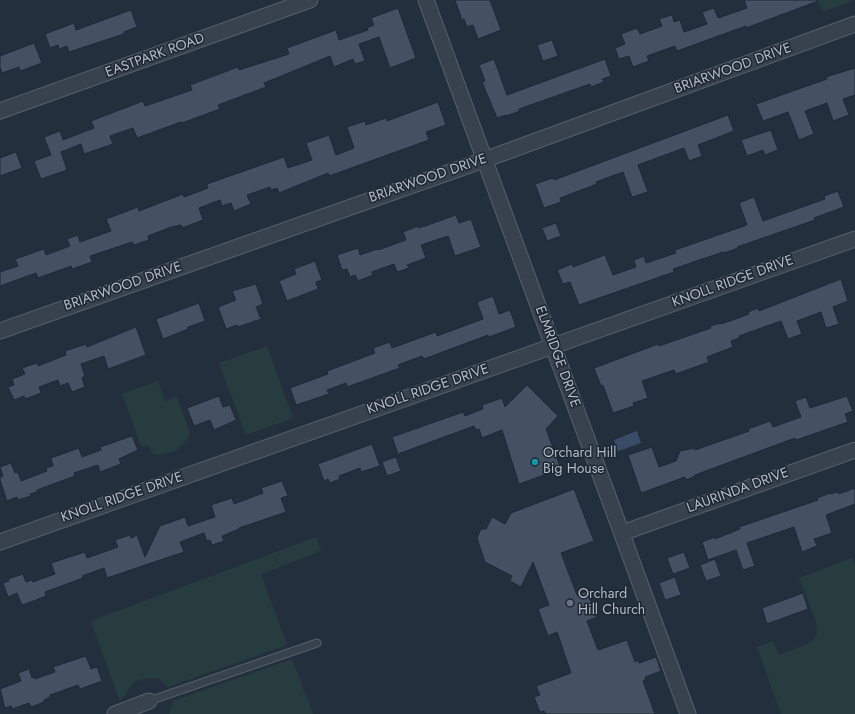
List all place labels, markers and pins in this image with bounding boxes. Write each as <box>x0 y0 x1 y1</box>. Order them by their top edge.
place label: Orchard Hill Big House <box>543 446 616 478</box>
marker: Orchard Hill Big House <box>530 457 540 467</box>
place label: Orchard Hill Church <box>578 587 645 620</box>
marker: Orchard Hill Church <box>565 598 575 608</box>

